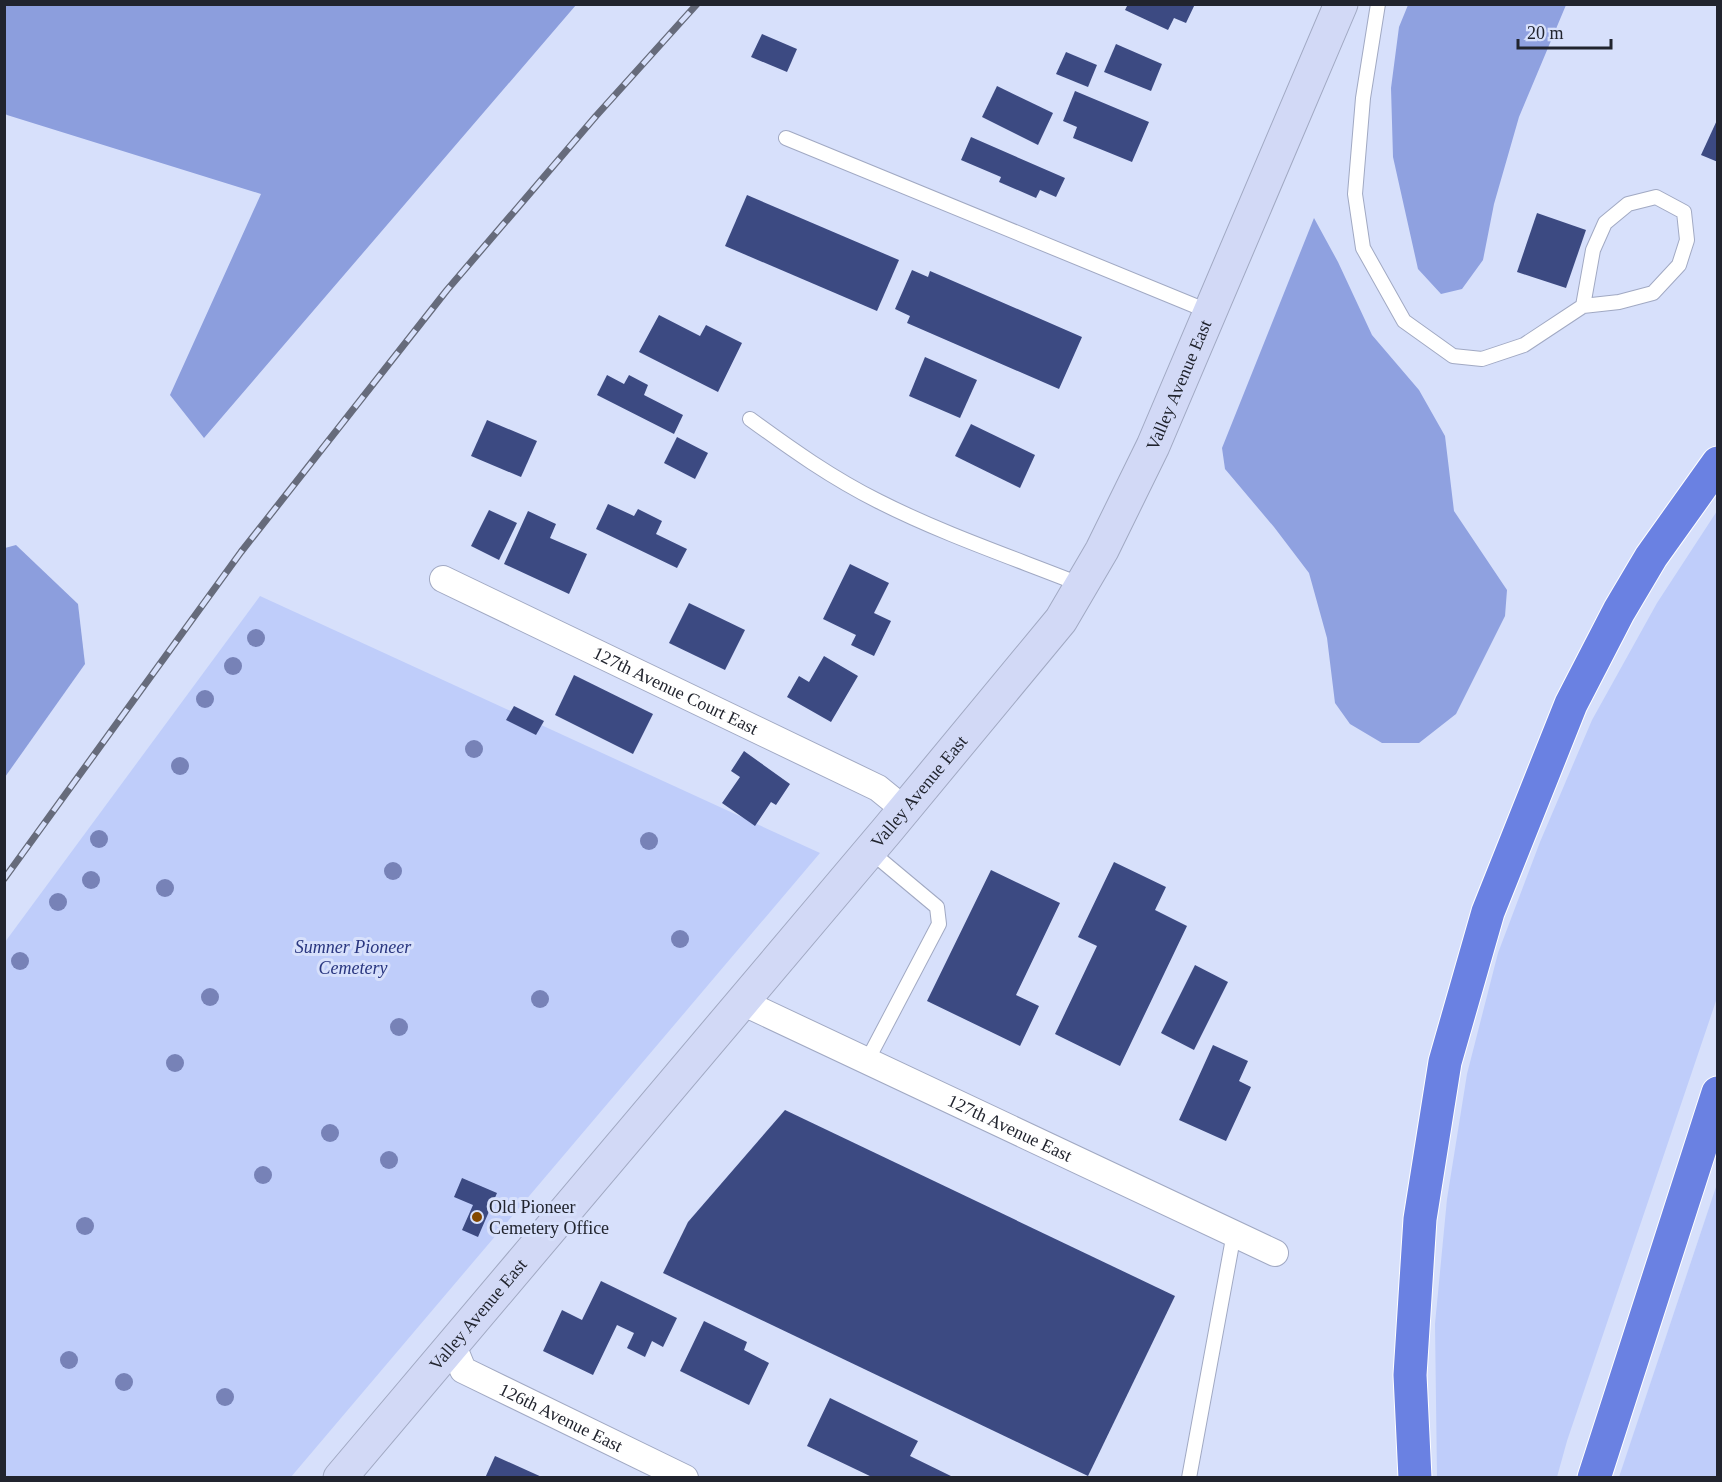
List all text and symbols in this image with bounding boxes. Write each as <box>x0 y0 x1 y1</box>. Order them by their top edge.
scale bar <box>1518 12 1611 50</box>
text: 20 m <box>1527 23 1564 43</box>
street label: Valley Avenue East <box>1142 317 1216 453</box>
street label: 127th Avenue Court East <box>590 643 761 739</box>
street label: Valley Avenue East <box>867 731 971 852</box>
park label: Sumner Pioneer Cemetery <box>295 937 412 978</box>
street label: 127th Avenue East <box>945 1090 1075 1166</box>
place label: Old Pioneer Cemetery Office <box>489 1197 609 1238</box>
marker: Old Pioneer Cemetery Office <box>470 1210 484 1224</box>
street label: Valley Avenue East <box>425 1255 531 1374</box>
street label: 126th Avenue East <box>496 1379 626 1456</box>

